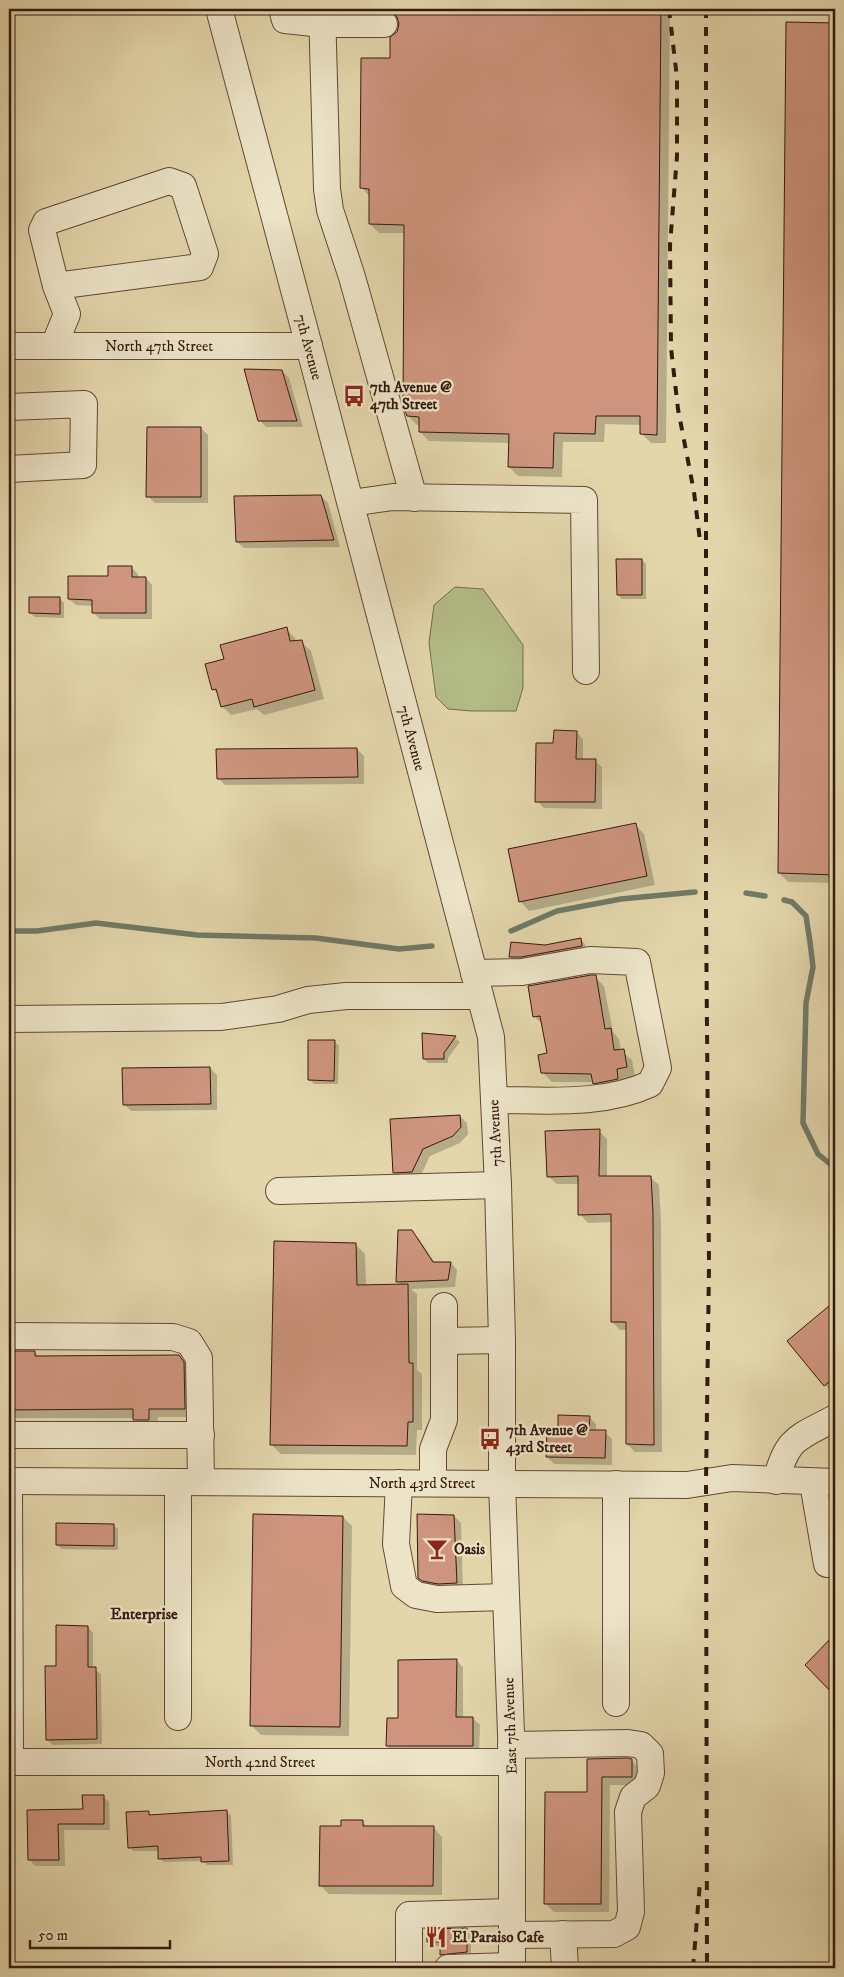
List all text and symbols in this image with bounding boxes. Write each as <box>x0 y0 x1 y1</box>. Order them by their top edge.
street label: 7th Avenue <box>291 312 326 382</box>
street label: North 47th Street <box>105 337 213 356</box>
place label: 7th Avenue @ 47th Street <box>369 378 452 414</box>
bus stop icon: 7th Avenue @ 47th Street <box>341 383 367 409</box>
street label: 7th Avenue <box>394 703 429 773</box>
street label: 7th Avenue <box>484 1099 507 1167</box>
place label: 7th Avenue @ 43rd Street <box>505 1421 588 1457</box>
bus stop icon: 7th Avenue @ 43rd Street <box>477 1426 503 1452</box>
street label: North 43rd Street <box>369 1474 476 1493</box>
bar icon: Oasis <box>424 1536 450 1562</box>
place label: Oasis <box>454 1540 485 1559</box>
district label: Enterprise <box>110 1604 178 1624</box>
street label: East 7th Avenue <box>499 1677 522 1775</box>
street label: North 42nd Street <box>205 1753 316 1772</box>
scale bar <box>30 1917 170 1949</box>
restaurant icon: El Paraiso Cafe <box>423 1924 449 1950</box>
text: 50 m <box>38 1926 68 1945</box>
place label: El Paraiso Cafe <box>452 1928 545 1947</box>

